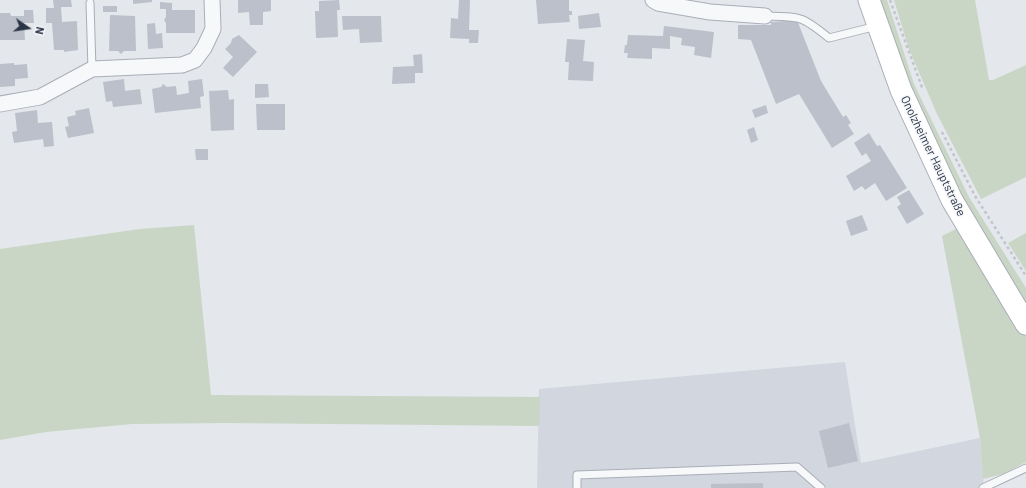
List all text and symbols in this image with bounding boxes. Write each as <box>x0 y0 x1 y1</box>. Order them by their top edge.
north arrow <box>8 8 48 48</box>
text: N <box>33 26 47 36</box>
street label: Onolzheimer Hauptstraße <box>898 93 968 219</box>

